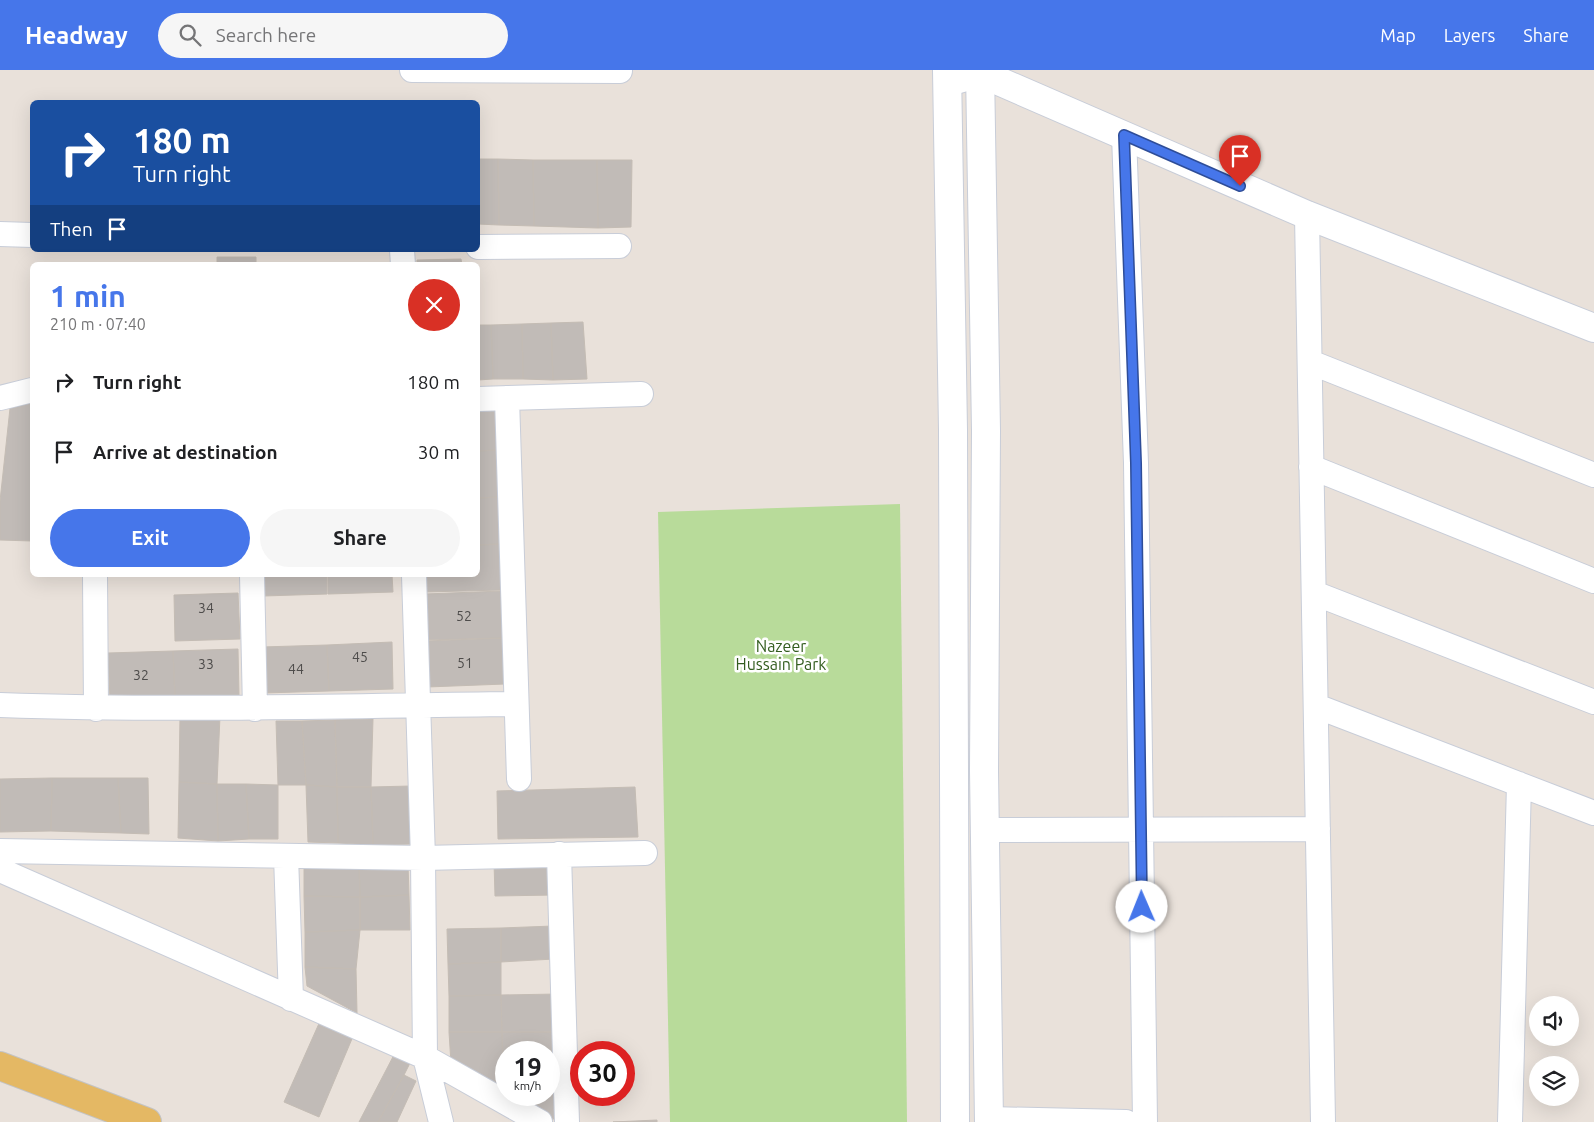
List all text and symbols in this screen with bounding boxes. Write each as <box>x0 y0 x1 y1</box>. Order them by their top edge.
search box <box>158 13 508 58</box>
icon: search <box>176 21 204 49</box>
text: Headway <box>25 22 128 49</box>
text: Search here <box>216 24 316 46</box>
text: Map <box>1380 25 1416 45</box>
text: Layers <box>1444 25 1495 45</box>
text: Share <box>1523 25 1569 45</box>
icon: right <box>50 120 115 185</box>
text: 180 m <box>133 120 231 160</box>
pin <box>1219 135 1261 186</box>
icon: arrive <box>1226 142 1254 170</box>
text: Turn right <box>133 161 231 186</box>
icon: arrive <box>103 215 131 243</box>
text: Then <box>50 218 93 240</box>
text: 1 min <box>50 279 126 313</box>
button: close <box>408 279 460 331</box>
text: 210 m · 07:40 <box>50 315 146 333</box>
icon: right <box>50 368 78 396</box>
text: Turn right <box>93 371 181 393</box>
text: 180 m <box>407 371 460 393</box>
icon: arrive <box>50 438 78 466</box>
text: Arrive at destination <box>93 441 278 463</box>
text: 30 m <box>418 441 460 463</box>
button: Exit <box>50 509 250 567</box>
button: Share <box>260 509 460 567</box>
house number: 34 <box>198 600 214 616</box>
house number: 52 <box>456 608 472 624</box>
park label: Nazeer Hussain Park <box>736 637 826 673</box>
house number: 45 <box>352 649 368 665</box>
house number: 51 <box>457 655 473 671</box>
house number: 33 <box>198 656 214 672</box>
house number: 44 <box>288 661 304 677</box>
house number: 32 <box>133 667 149 683</box>
position arrow <box>1115 880 1167 932</box>
map controls <box>1529 996 1579 1106</box>
button: sound <box>1529 996 1579 1046</box>
speed limit sign: 30 <box>570 1041 635 1106</box>
text: 19 <box>513 1053 542 1081</box>
button: layers <box>1529 1056 1579 1106</box>
text: km/h <box>514 1079 541 1092</box>

